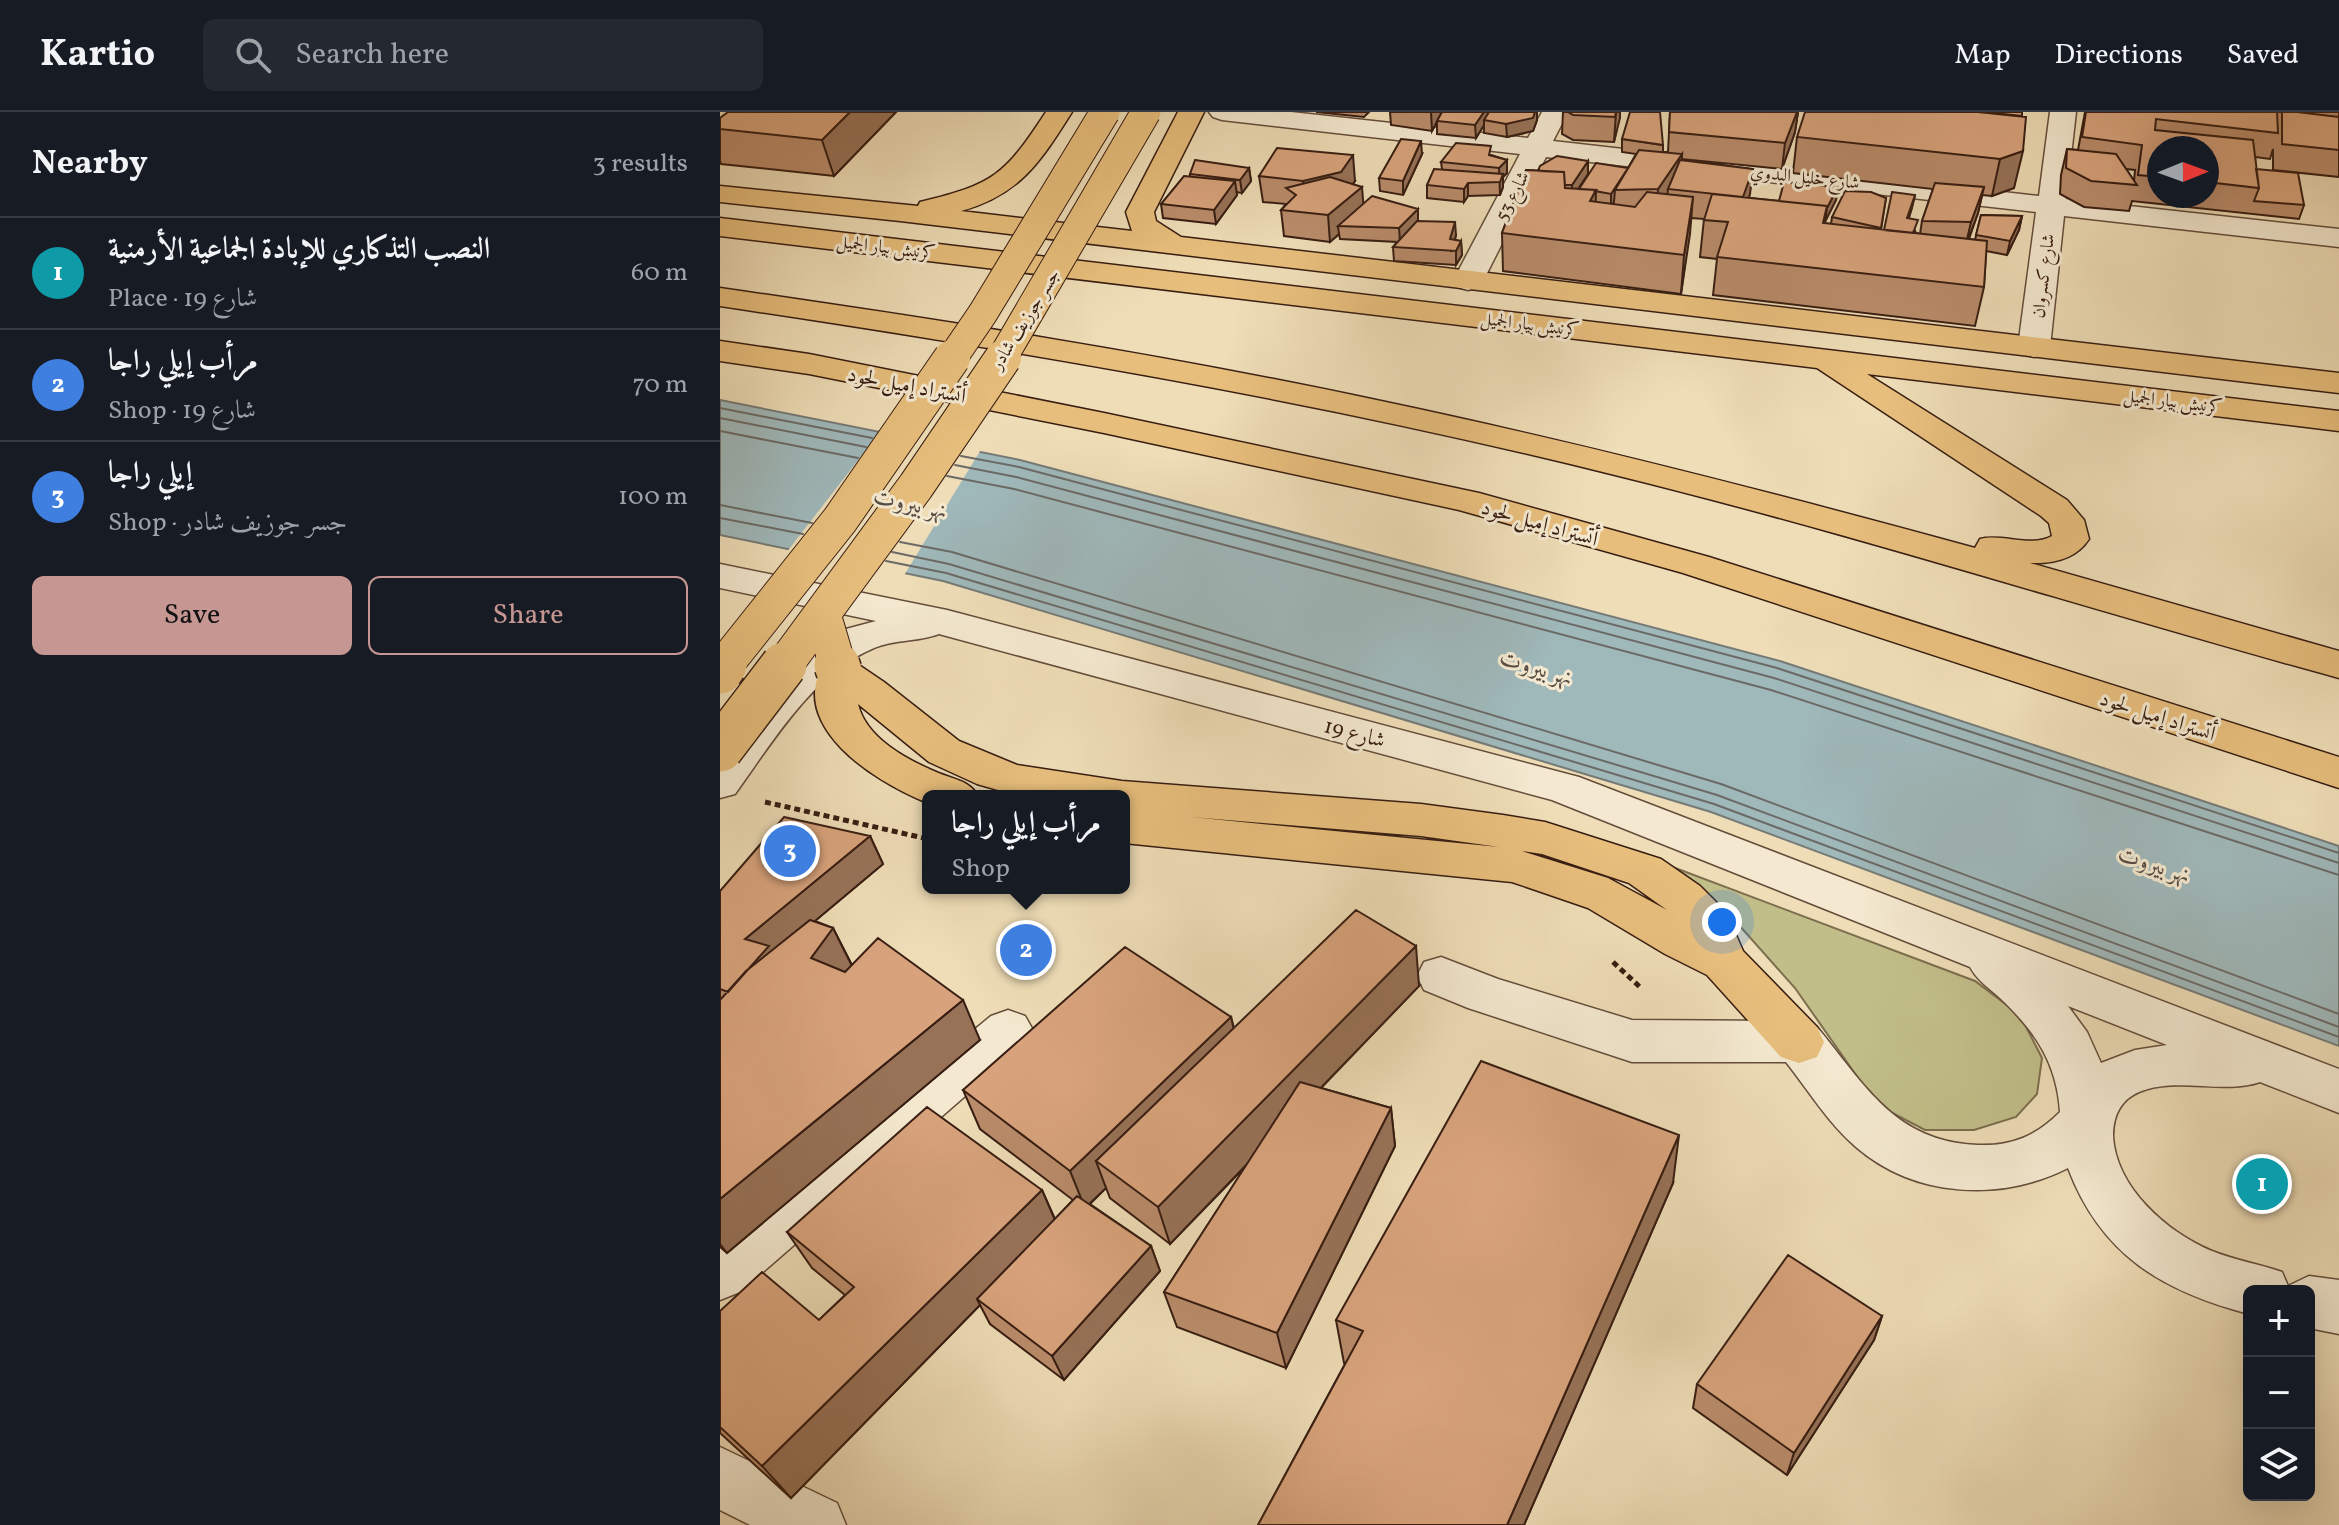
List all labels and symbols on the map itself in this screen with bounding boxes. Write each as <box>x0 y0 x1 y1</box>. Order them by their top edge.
north arrow <box>2147 136 2219 208</box>
street label: شارع خليل البدوي <box>1749 160 1861 198</box>
street label: شارع 53 <box>1490 167 1537 226</box>
street label: كرنيش بيار الجميل <box>835 230 937 267</box>
street label: شارع كسروان <box>2027 233 2063 320</box>
street label: جسر جوزيف شادر <box>984 265 1067 377</box>
street label: كرنيش بيار الجميل <box>1479 307 1581 344</box>
street label: أتستراد إميل لحود <box>844 358 970 413</box>
street label: كرنيش بيار الجميل <box>2122 384 2224 421</box>
water label: نهر بيروت <box>870 481 951 529</box>
street label: أتستراد إميل لحود <box>1477 491 1603 556</box>
water label: نهر بيروت <box>1496 642 1577 696</box>
street label: أتستراد إميل لحود <box>2095 682 2221 751</box>
street label: شارع 19 <box>1320 711 1389 758</box>
pin: 3 <box>764 821 816 881</box>
water label: نهر بيروت <box>2114 838 2195 894</box>
your location <box>1702 902 1742 942</box>
pin: 2 <box>1000 920 1052 980</box>
pin: 1 <box>2236 1154 2288 1214</box>

